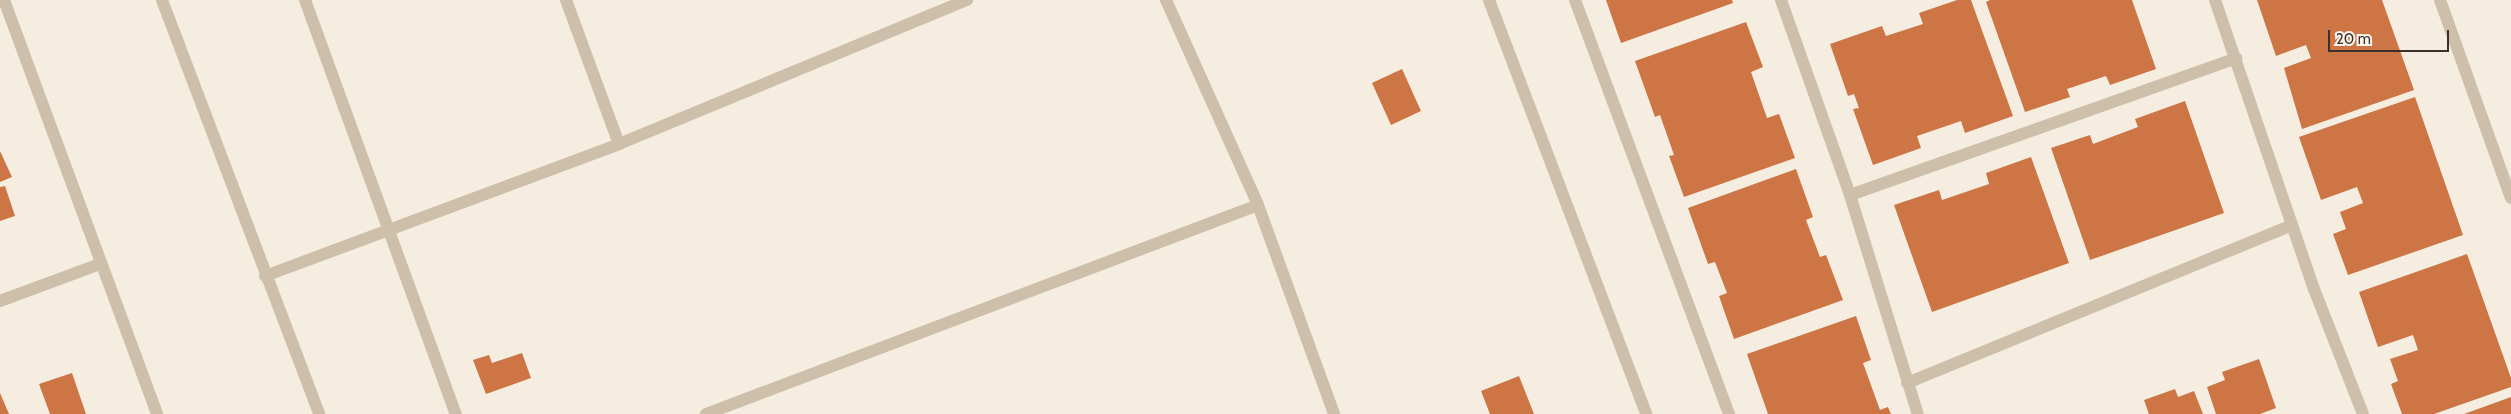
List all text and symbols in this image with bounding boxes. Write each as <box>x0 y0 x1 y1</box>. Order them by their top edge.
scale bar <box>2331 20 2452 52</box>
text: 20 m <box>2336 30 2371 48</box>

